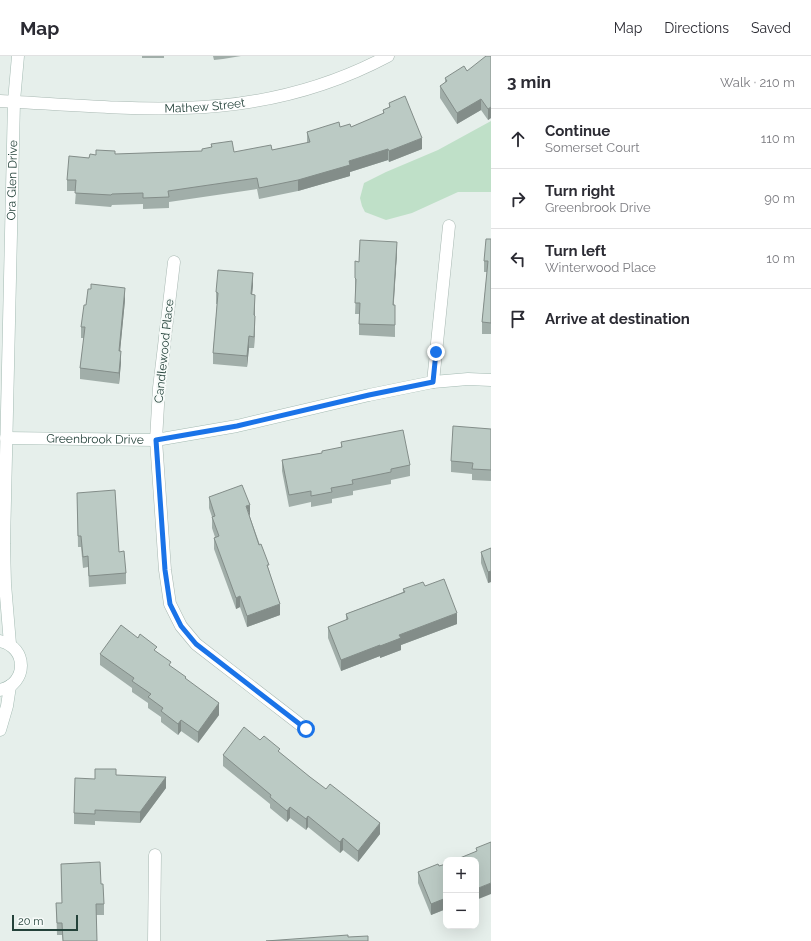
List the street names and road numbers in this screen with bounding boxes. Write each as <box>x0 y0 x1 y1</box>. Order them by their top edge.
street label: Mathew Street <box>164 96 246 115</box>
street label: Ora Glen Drive <box>4 140 20 221</box>
street label: Candlewood Place <box>152 298 176 404</box>
street label: Greenbrook Drive <box>46 432 144 447</box>

